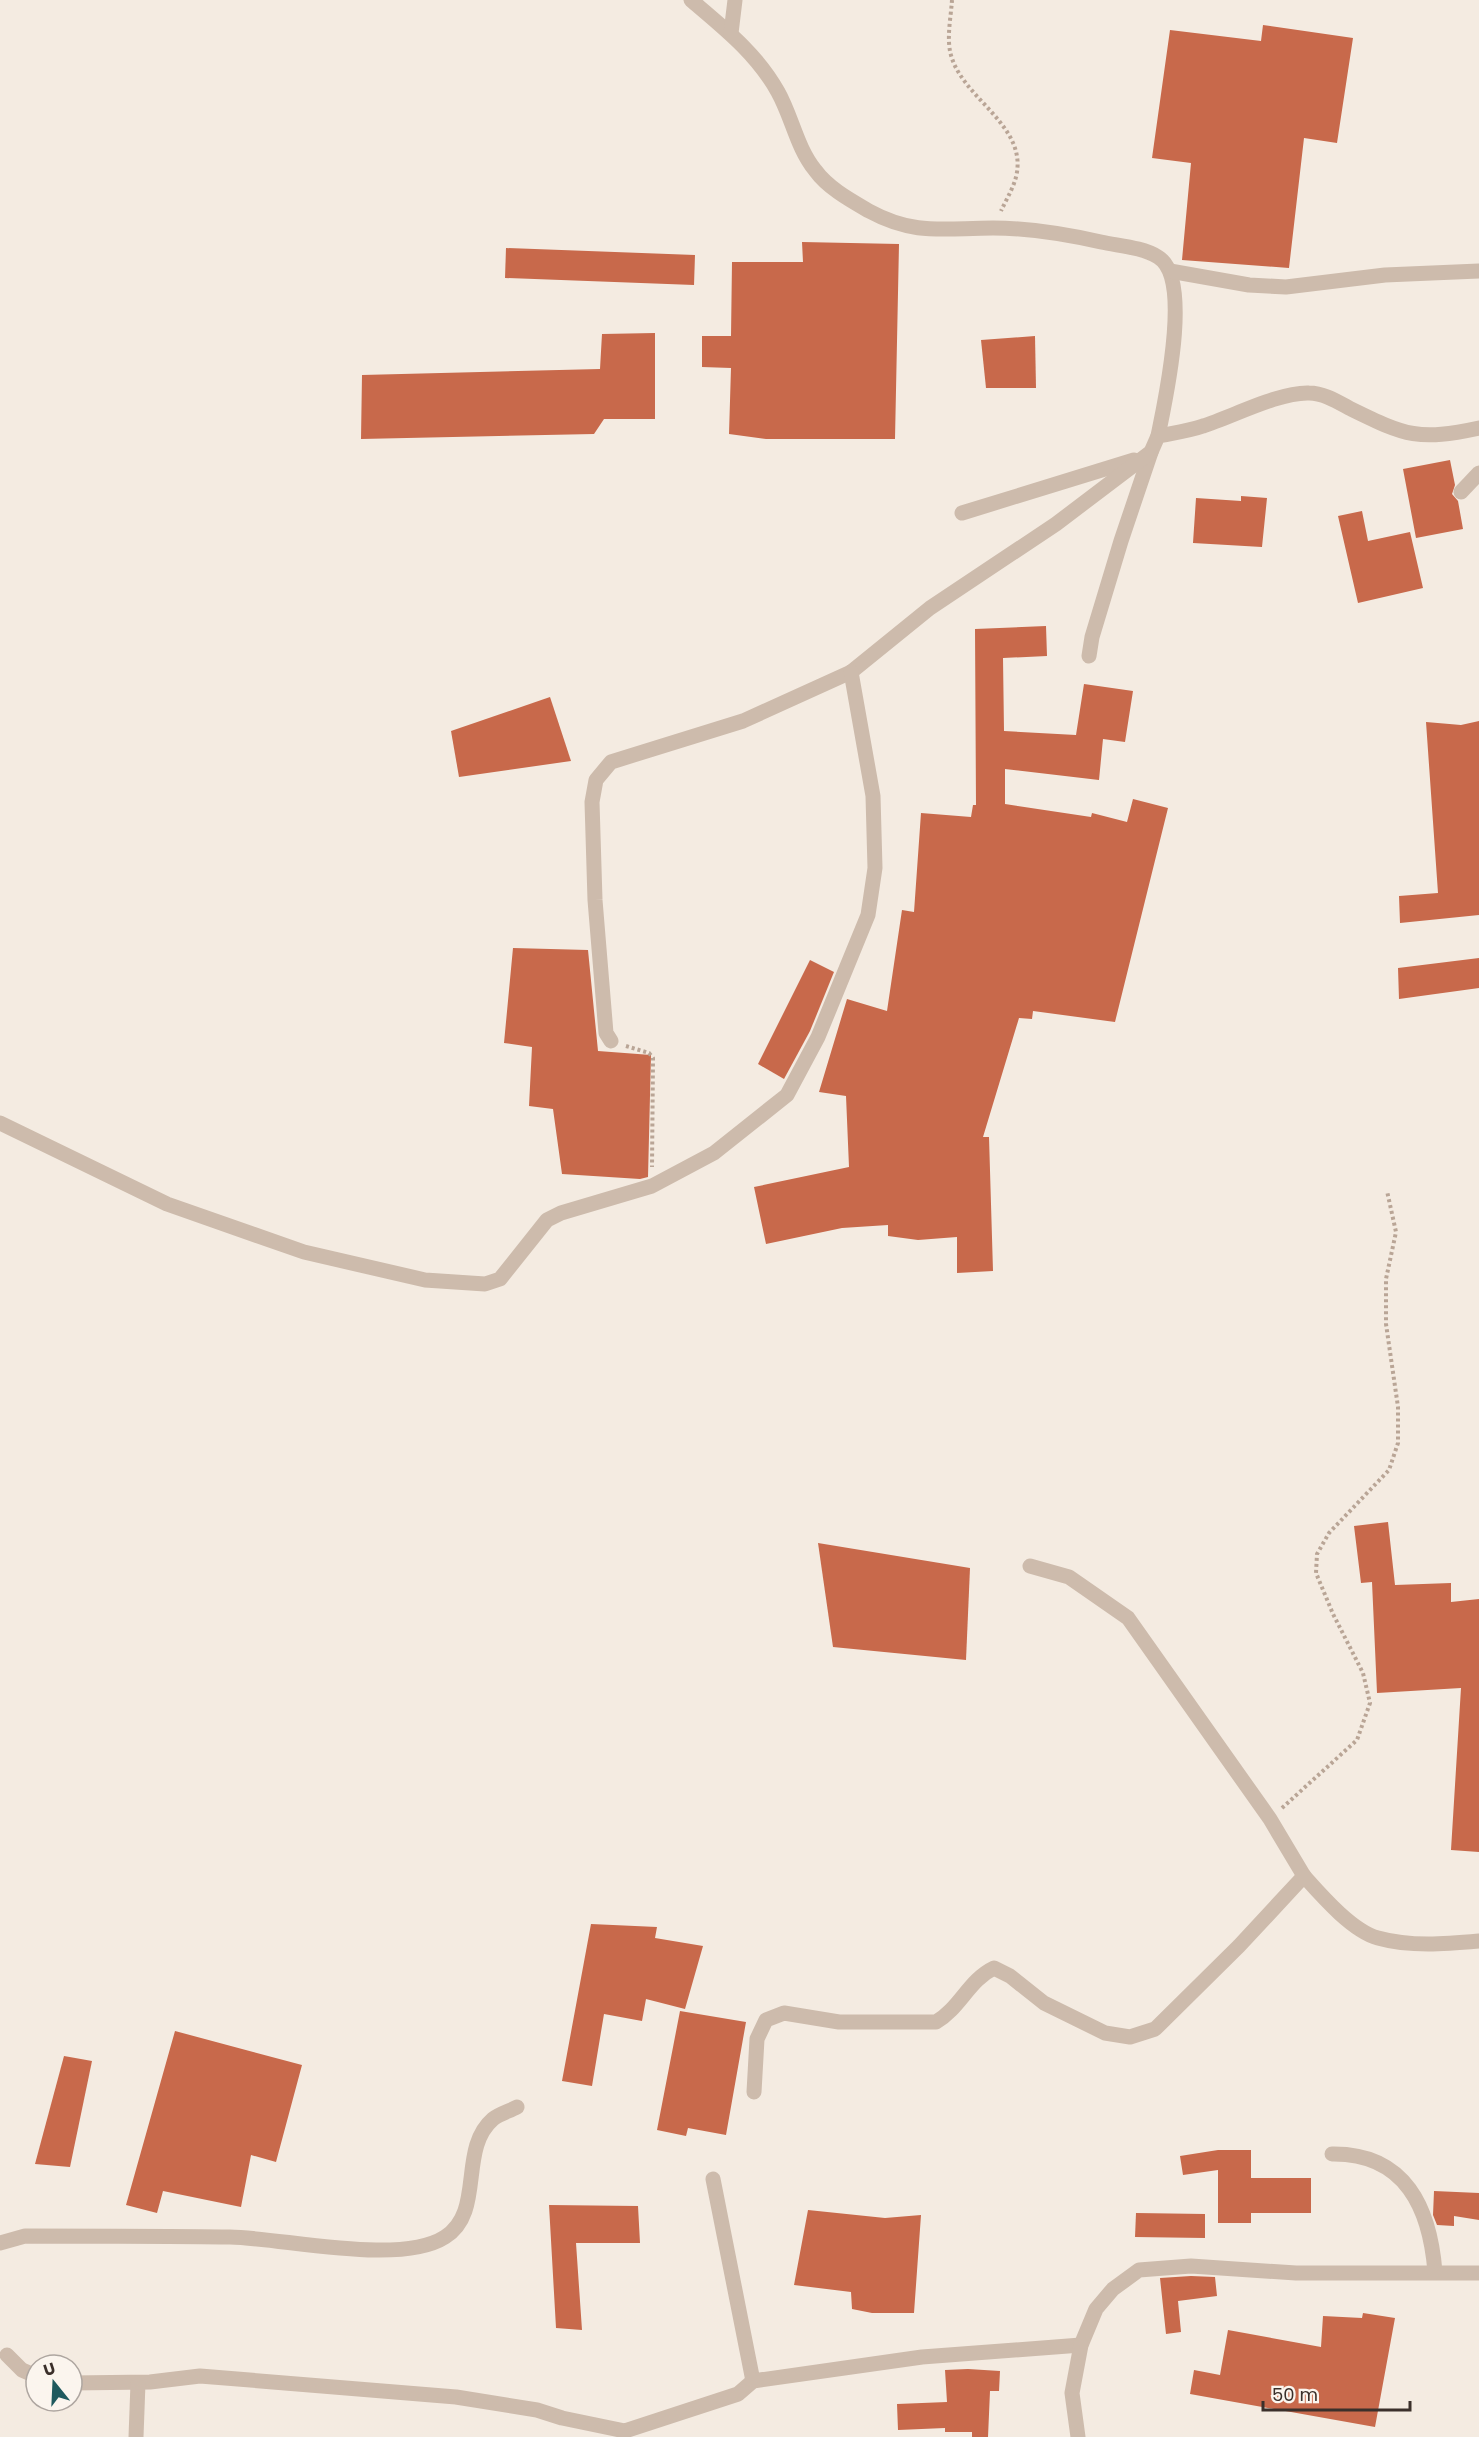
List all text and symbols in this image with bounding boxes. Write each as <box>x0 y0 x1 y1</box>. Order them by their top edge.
north arrow <box>24 2353 84 2413</box>
text: U <box>41 2357 58 2382</box>
scale bar <box>1263 2374 1410 2412</box>
text: 50 m <box>1272 2382 1318 2407</box>

